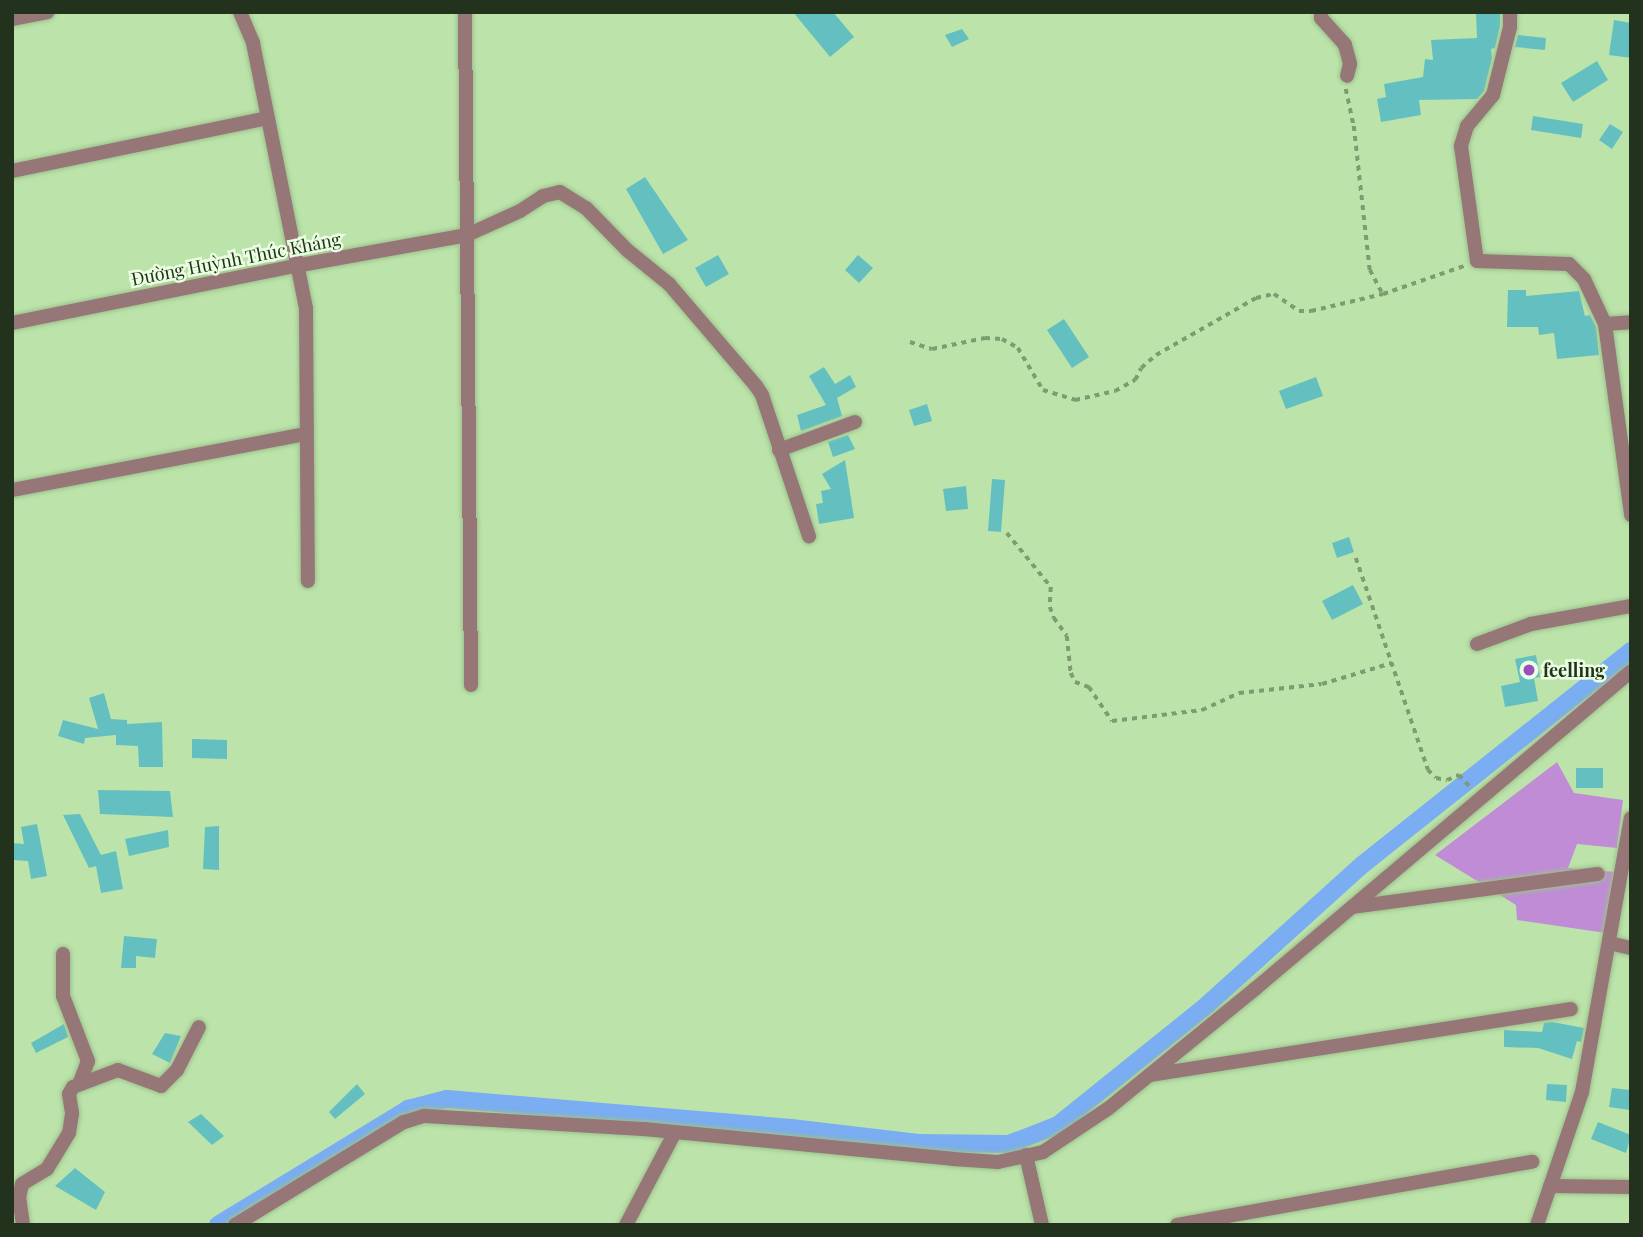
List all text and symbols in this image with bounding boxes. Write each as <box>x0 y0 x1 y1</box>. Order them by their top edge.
street label: Đường Huỳnh Thúc Kháng <box>129 228 343 290</box>
place label: feelling <box>1543 659 1605 681</box>
marker: feelling <box>1521 662 1537 678</box>

